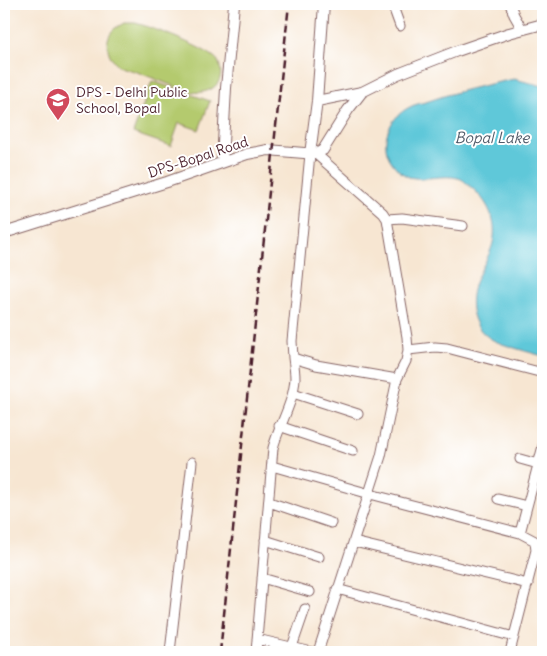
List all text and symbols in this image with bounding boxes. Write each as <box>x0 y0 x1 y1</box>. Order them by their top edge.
place label: DPS - Delhi Public School, Bopal <box>76 83 188 117</box>
school or university icon: DPS - Delhi Public School, Bopal <box>45 87 71 121</box>
water label: Bopal Lake <box>455 128 530 147</box>
street label: DPS-Bopal Road <box>146 132 250 182</box>

